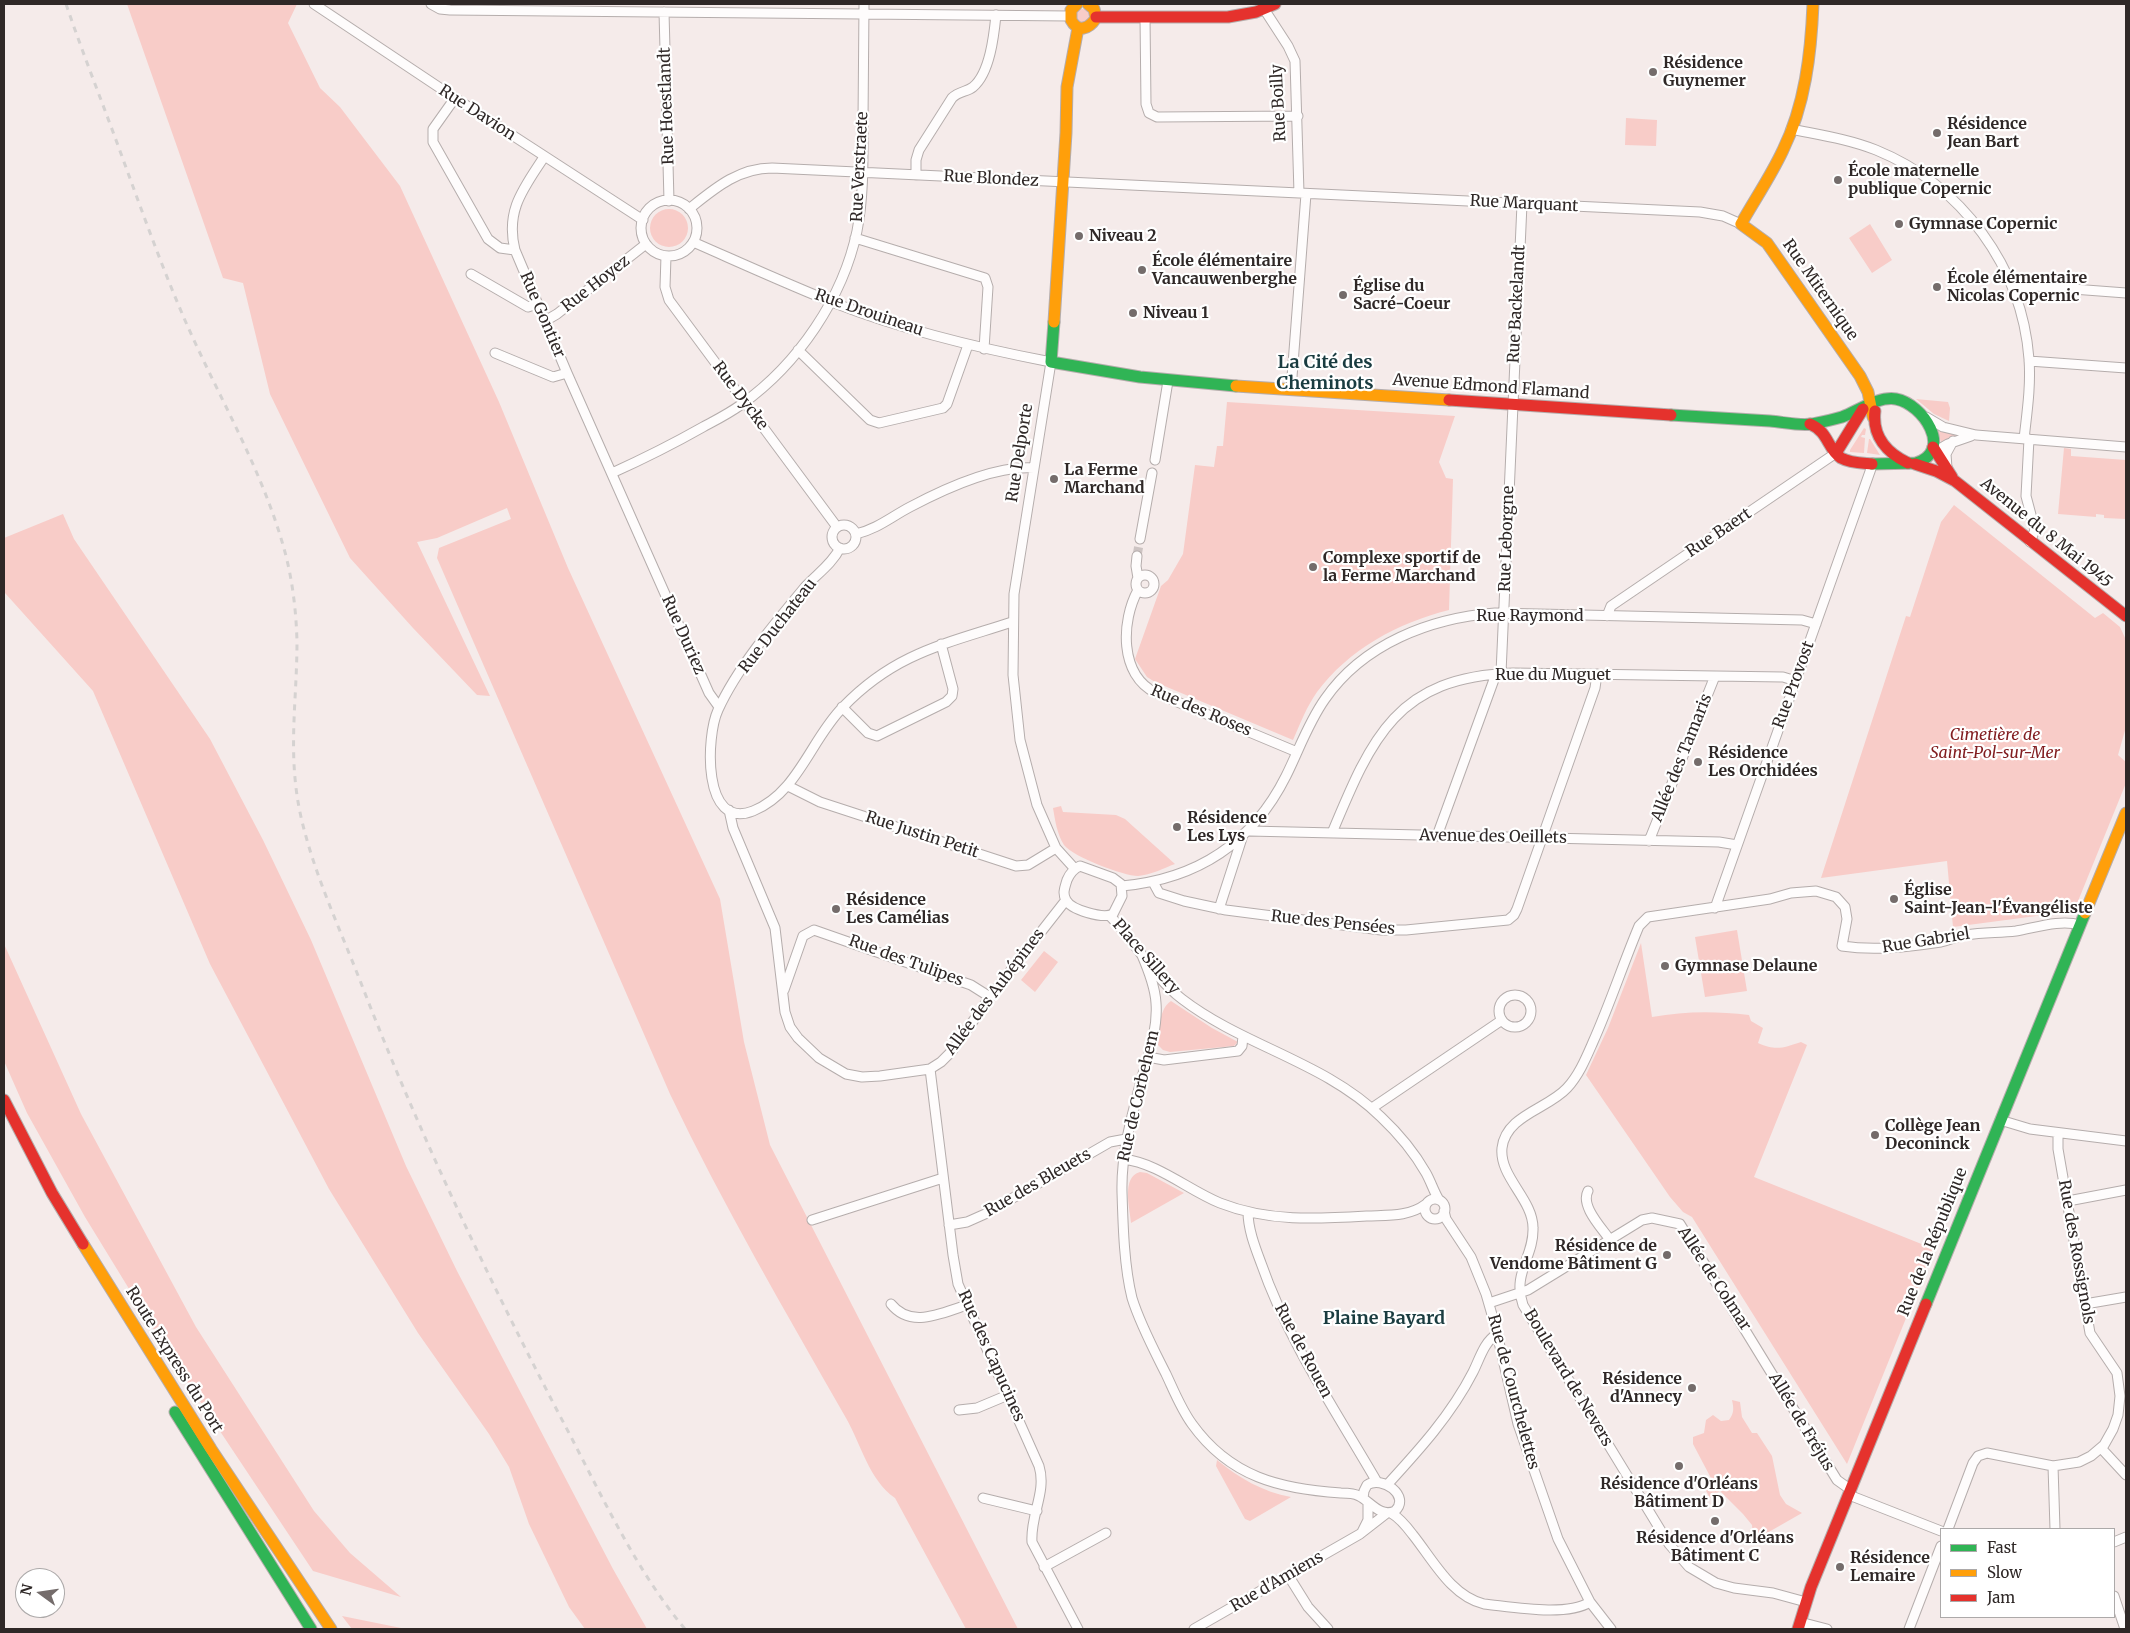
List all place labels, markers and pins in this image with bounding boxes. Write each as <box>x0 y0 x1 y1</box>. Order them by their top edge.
place label: Résidence Guynemer <box>1663 53 1746 91</box>
marker: Résidence Guynemer <box>1647 66 1659 78</box>
place label: Résidence Jean Bart <box>1947 114 2027 152</box>
marker: Résidence Jean Bart <box>1931 127 1943 139</box>
place label: École maternelle publique Copernic <box>1848 161 1992 199</box>
marker: École maternelle publique Copernic <box>1832 174 1844 186</box>
place label: Gymnase Copernic <box>1909 214 2057 234</box>
marker: Gymnase Copernic <box>1893 218 1905 230</box>
place label: Niveau 2 <box>1089 226 1157 246</box>
marker: Niveau 2 <box>1073 230 1085 242</box>
place label: École élémentaire Vancauwenberghe <box>1152 251 1297 289</box>
marker: École élémentaire Vancauwenberghe <box>1136 264 1148 276</box>
place label: École élémentaire Nicolas Copernic <box>1947 268 2087 306</box>
place label: Église du Sacré-Coeur <box>1353 276 1451 314</box>
marker: École élémentaire Nicolas Copernic <box>1931 281 1943 293</box>
marker: Église du Sacré-Coeur <box>1337 289 1349 301</box>
place label: Niveau 1 <box>1143 303 1209 323</box>
marker: Niveau 1 <box>1127 307 1139 319</box>
place label: La Ferme Marchand <box>1064 460 1145 498</box>
marker: La Ferme Marchand <box>1048 473 1060 485</box>
place label: Complexe sportif de la Ferme Marchand <box>1323 548 1481 586</box>
marker: Complexe sportif de la Ferme Marchand <box>1307 561 1319 573</box>
place label: Résidence Les Orchidées <box>1708 743 1818 781</box>
marker: Résidence Les Orchidées <box>1692 756 1704 768</box>
place label: Résidence Les Lys <box>1187 808 1267 846</box>
marker: Résidence Les Lys <box>1171 821 1183 833</box>
place label: Église Saint-Jean-l'Évangéliste <box>1904 880 2093 918</box>
place label: Résidence Les Camélias <box>846 890 949 928</box>
marker: Église Saint-Jean-l'Évangéliste <box>1888 893 1900 905</box>
marker: Résidence Les Camélias <box>830 903 842 915</box>
place label: Gymnase Delaune <box>1675 956 1817 976</box>
marker: Gymnase Delaune <box>1659 960 1671 972</box>
place label: Collège Jean Deconinck <box>1885 1116 1980 1154</box>
marker: Collège Jean Deconinck <box>1869 1129 1881 1141</box>
place label: Résidence de Vendome Bâtiment G <box>1490 1236 1657 1274</box>
marker: Résidence de Vendome Bâtiment G <box>1661 1249 1673 1261</box>
place label: Résidence d'Annecy <box>1602 1369 1682 1407</box>
marker: Résidence d'Annecy <box>1686 1382 1698 1394</box>
marker: Résidence d'Orléans Bâtiment D <box>1673 1460 1685 1472</box>
place label: Résidence d'Orléans Bâtiment D <box>1600 1474 1758 1512</box>
marker: Résidence d'Orléans Bâtiment C <box>1709 1515 1721 1527</box>
place label: Résidence d'Orléans Bâtiment C <box>1636 1528 1794 1566</box>
place label: Résidence Lemaire <box>1850 1548 1930 1586</box>
marker: Résidence Lemaire <box>1834 1561 1846 1573</box>

